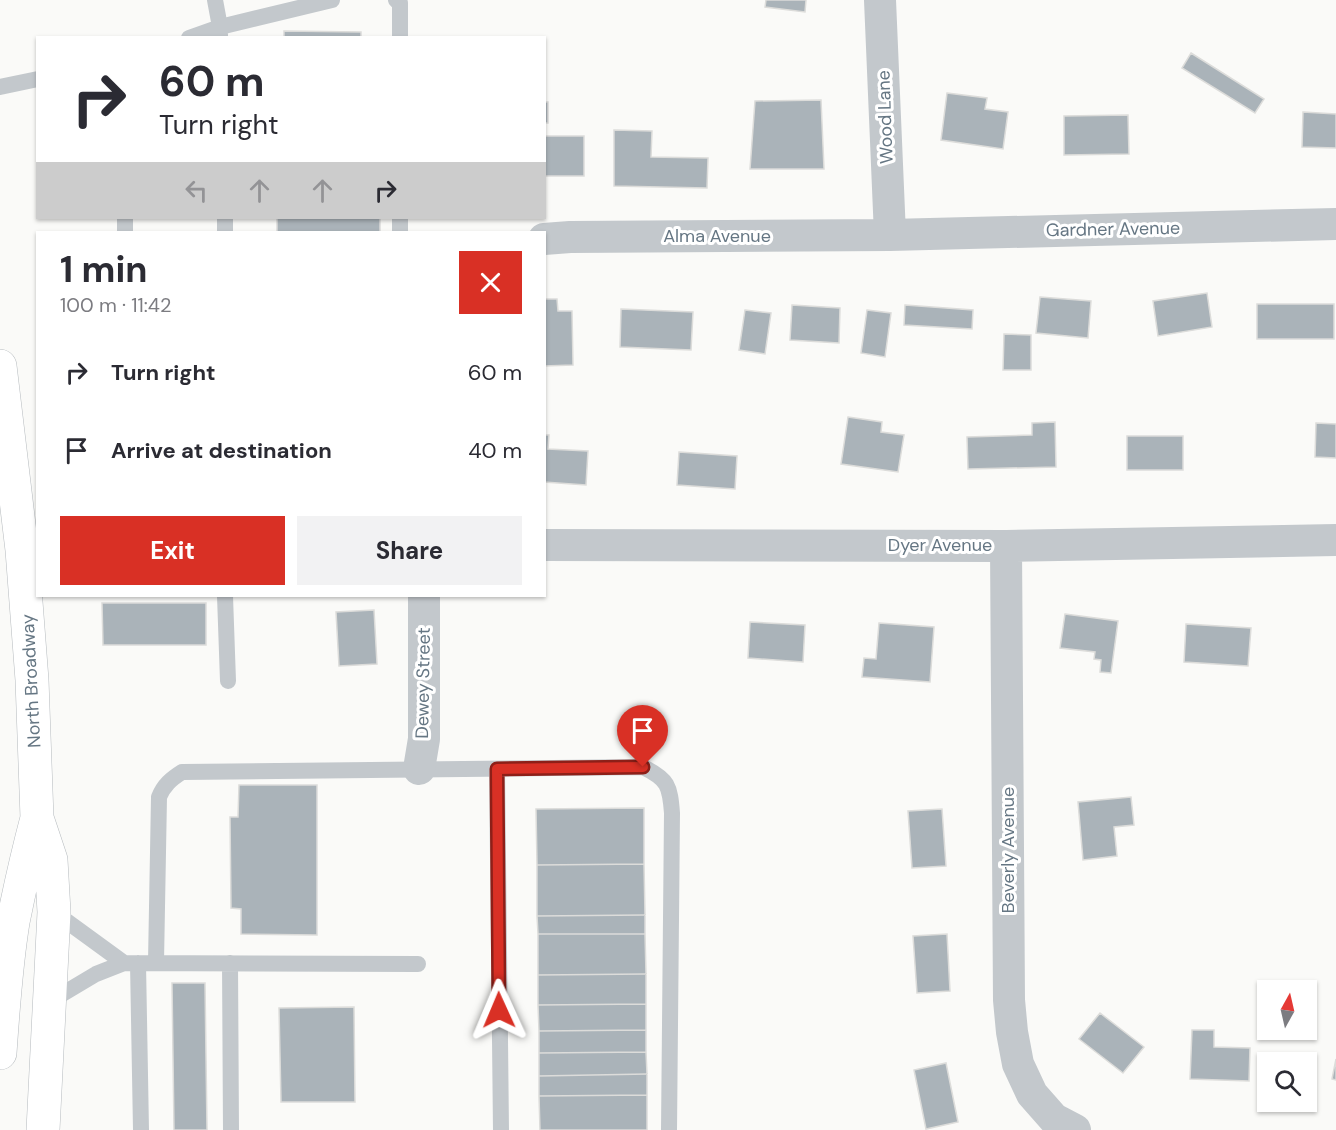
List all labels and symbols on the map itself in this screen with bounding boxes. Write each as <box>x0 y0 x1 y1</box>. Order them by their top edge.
street label: Wood Lane <box>871 70 899 164</box>
street label: Gardner Avenue <box>1046 216 1180 242</box>
street label: Alma Avenue <box>663 224 771 248</box>
street label: Dyer Avenue <box>888 533 992 557</box>
street label: North Broadway <box>16 614 46 748</box>
street label: Dewey Street <box>410 627 436 739</box>
pin <box>617 705 668 767</box>
street label: Beverly Avenue <box>996 787 1020 913</box>
position arrow <box>467 978 531 1042</box>
north arrow <box>1257 980 1317 1040</box>

